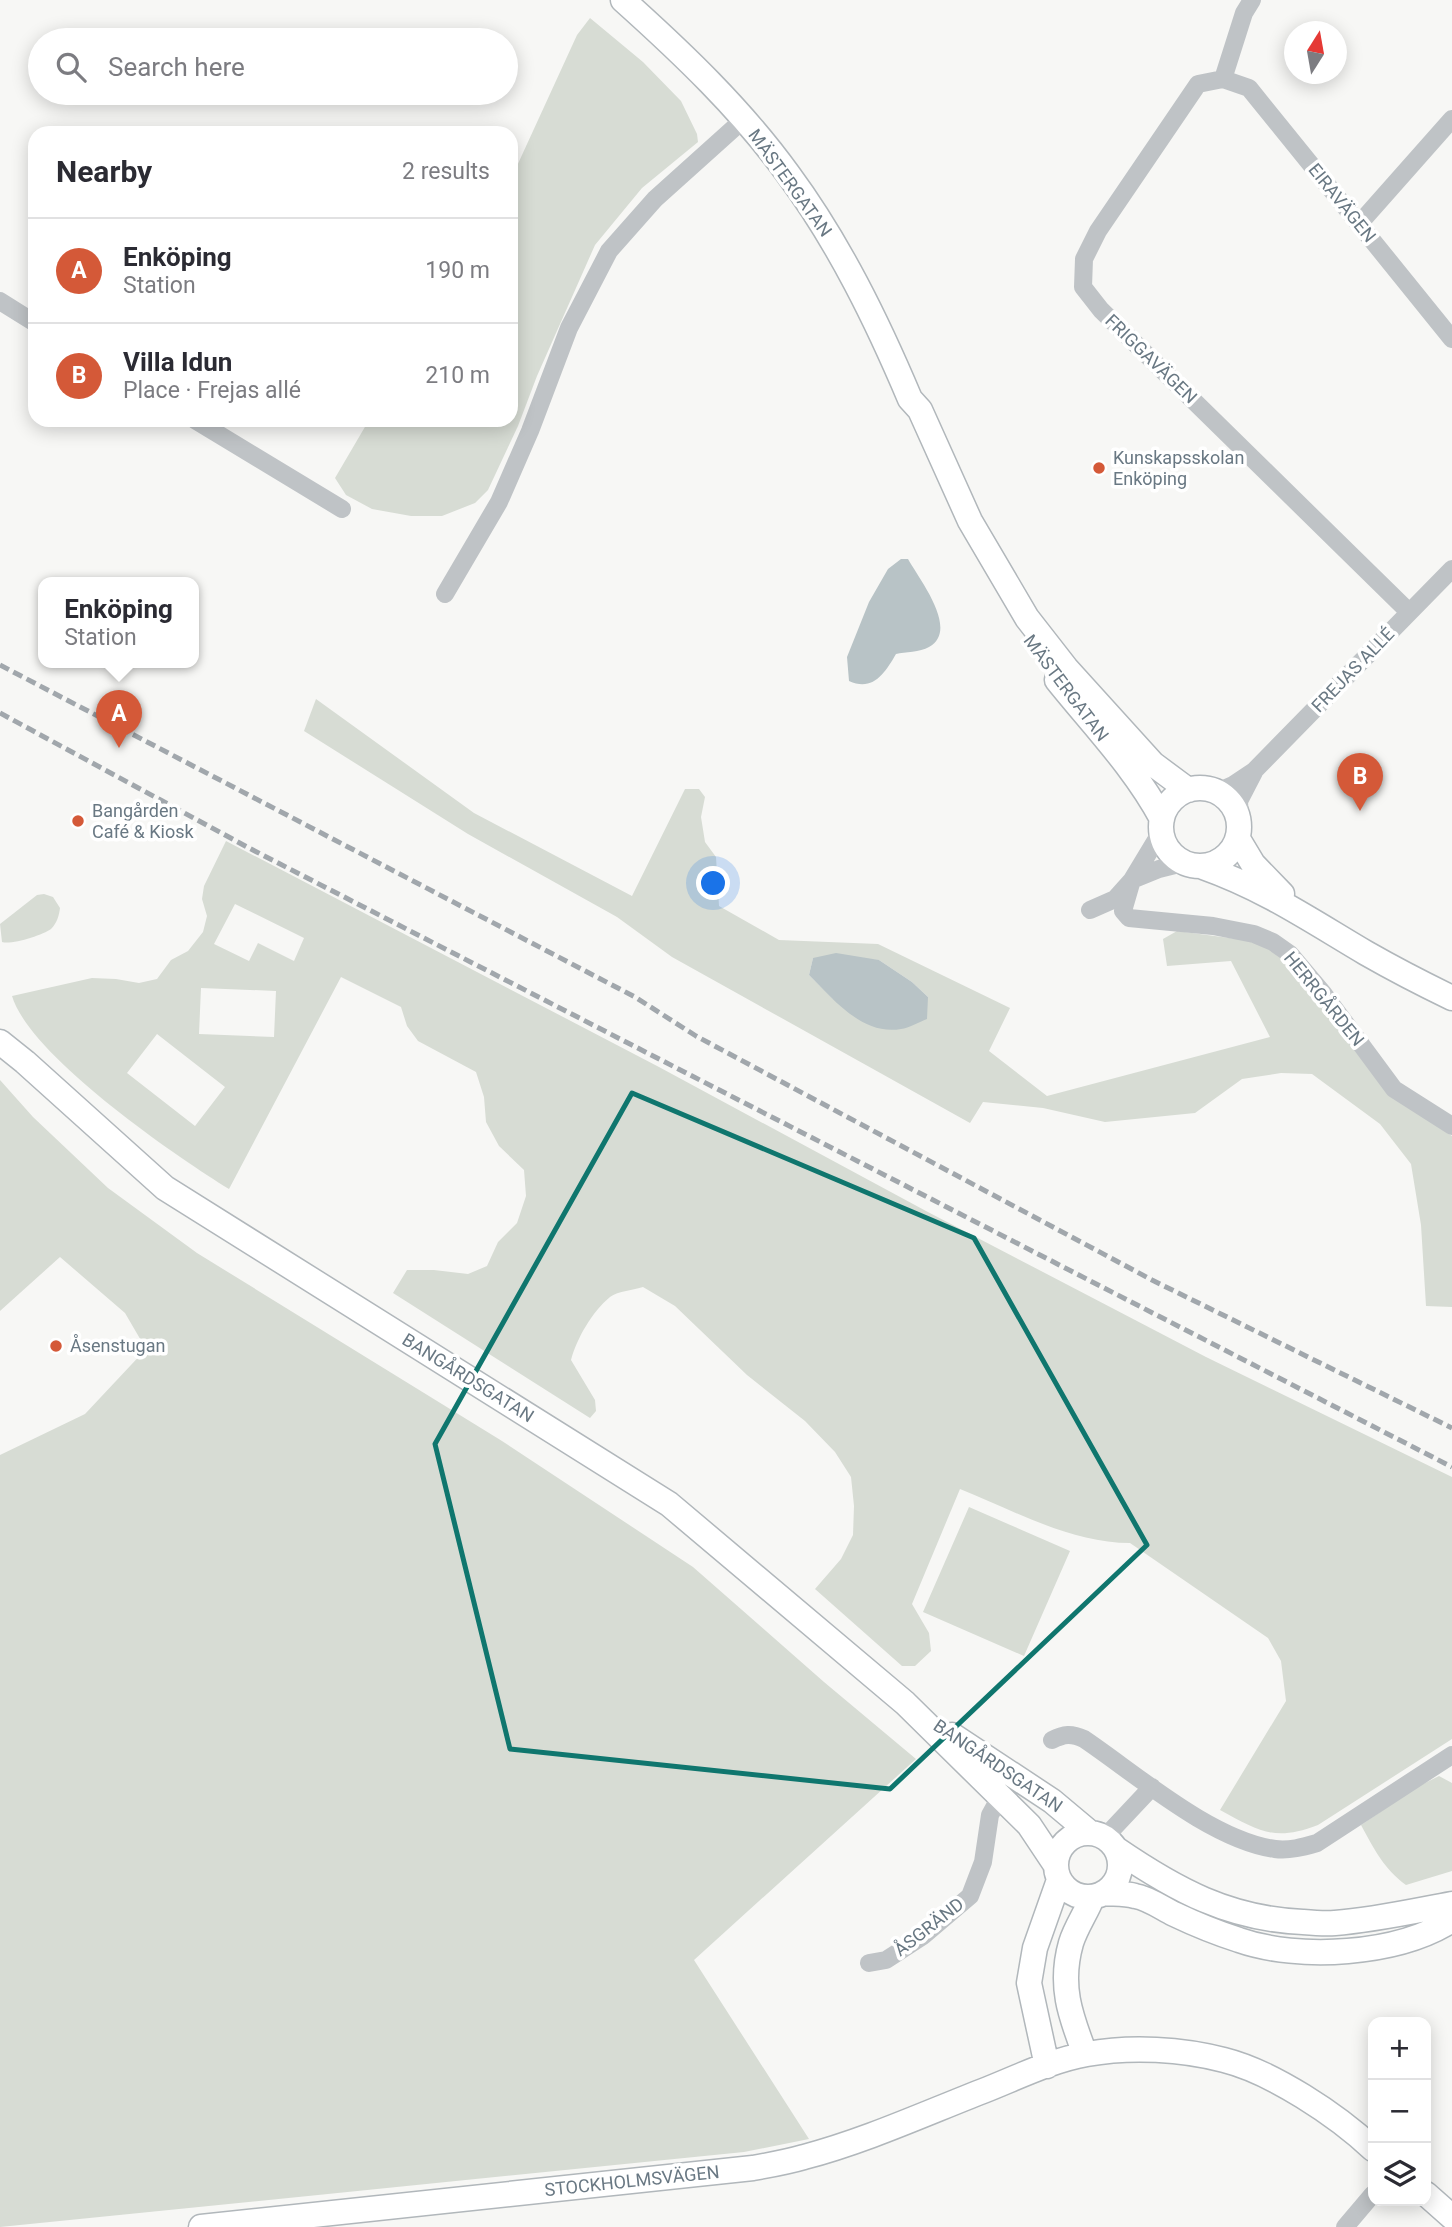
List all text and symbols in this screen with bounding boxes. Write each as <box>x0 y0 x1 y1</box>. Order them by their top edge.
north arrow <box>1284 21 1347 84</box>
search box <box>28 28 518 105</box>
icon: search <box>52 48 90 86</box>
text: Search here <box>108 52 245 82</box>
street label: MÄSTERGATAN <box>744 125 836 241</box>
text: Nearby <box>56 154 152 189</box>
text: 2 results <box>402 158 490 185</box>
street label: EIRAVÄGEN <box>1304 159 1380 246</box>
text: Enköping <box>123 242 232 272</box>
text: A <box>71 257 87 284</box>
text: 190 m <box>425 257 490 284</box>
text: Station <box>123 272 196 299</box>
street label: FRIGGAVÄGEN <box>1101 310 1202 408</box>
text: Villa Idun <box>123 347 232 377</box>
text: B <box>72 362 86 389</box>
text: 210 m <box>425 362 490 389</box>
text: Place · Frejas allé <box>123 377 301 404</box>
place label: Kunskapsskolan Enköping <box>1113 447 1244 489</box>
marker: Kunskapsskolan Enköping <box>1091 460 1107 476</box>
popup <box>38 577 199 668</box>
text: Enköping <box>64 594 173 624</box>
street label: FREJAS ALLÉ <box>1307 623 1398 716</box>
text: Station <box>64 624 137 651</box>
street label: MÄSTERGATAN <box>1020 630 1113 745</box>
pin: A <box>96 690 142 748</box>
pin: B <box>1337 753 1383 811</box>
place label: Bangården Café & Kiosk <box>92 800 194 842</box>
marker: Bangården Café & Kiosk <box>70 813 86 829</box>
your location <box>696 866 730 900</box>
street label: HERRGÅRDEN <box>1280 947 1370 1050</box>
street label: BANGÅRDSGATAN <box>399 1328 538 1426</box>
place label: Åsenstugan <box>70 1334 165 1356</box>
marker: Åsenstugan <box>48 1338 64 1354</box>
street label: BANGÅRDSGATAN <box>930 1714 1067 1816</box>
street label: ÅSGRÄND <box>889 1892 968 1960</box>
map controls <box>1368 2017 1431 2206</box>
button: + <box>1368 2017 1431 2080</box>
button: − <box>1368 2080 1431 2143</box>
button: layers <box>1368 2143 1431 2206</box>
street label: STOCKHOLMSVÄGEN <box>543 2161 720 2200</box>

